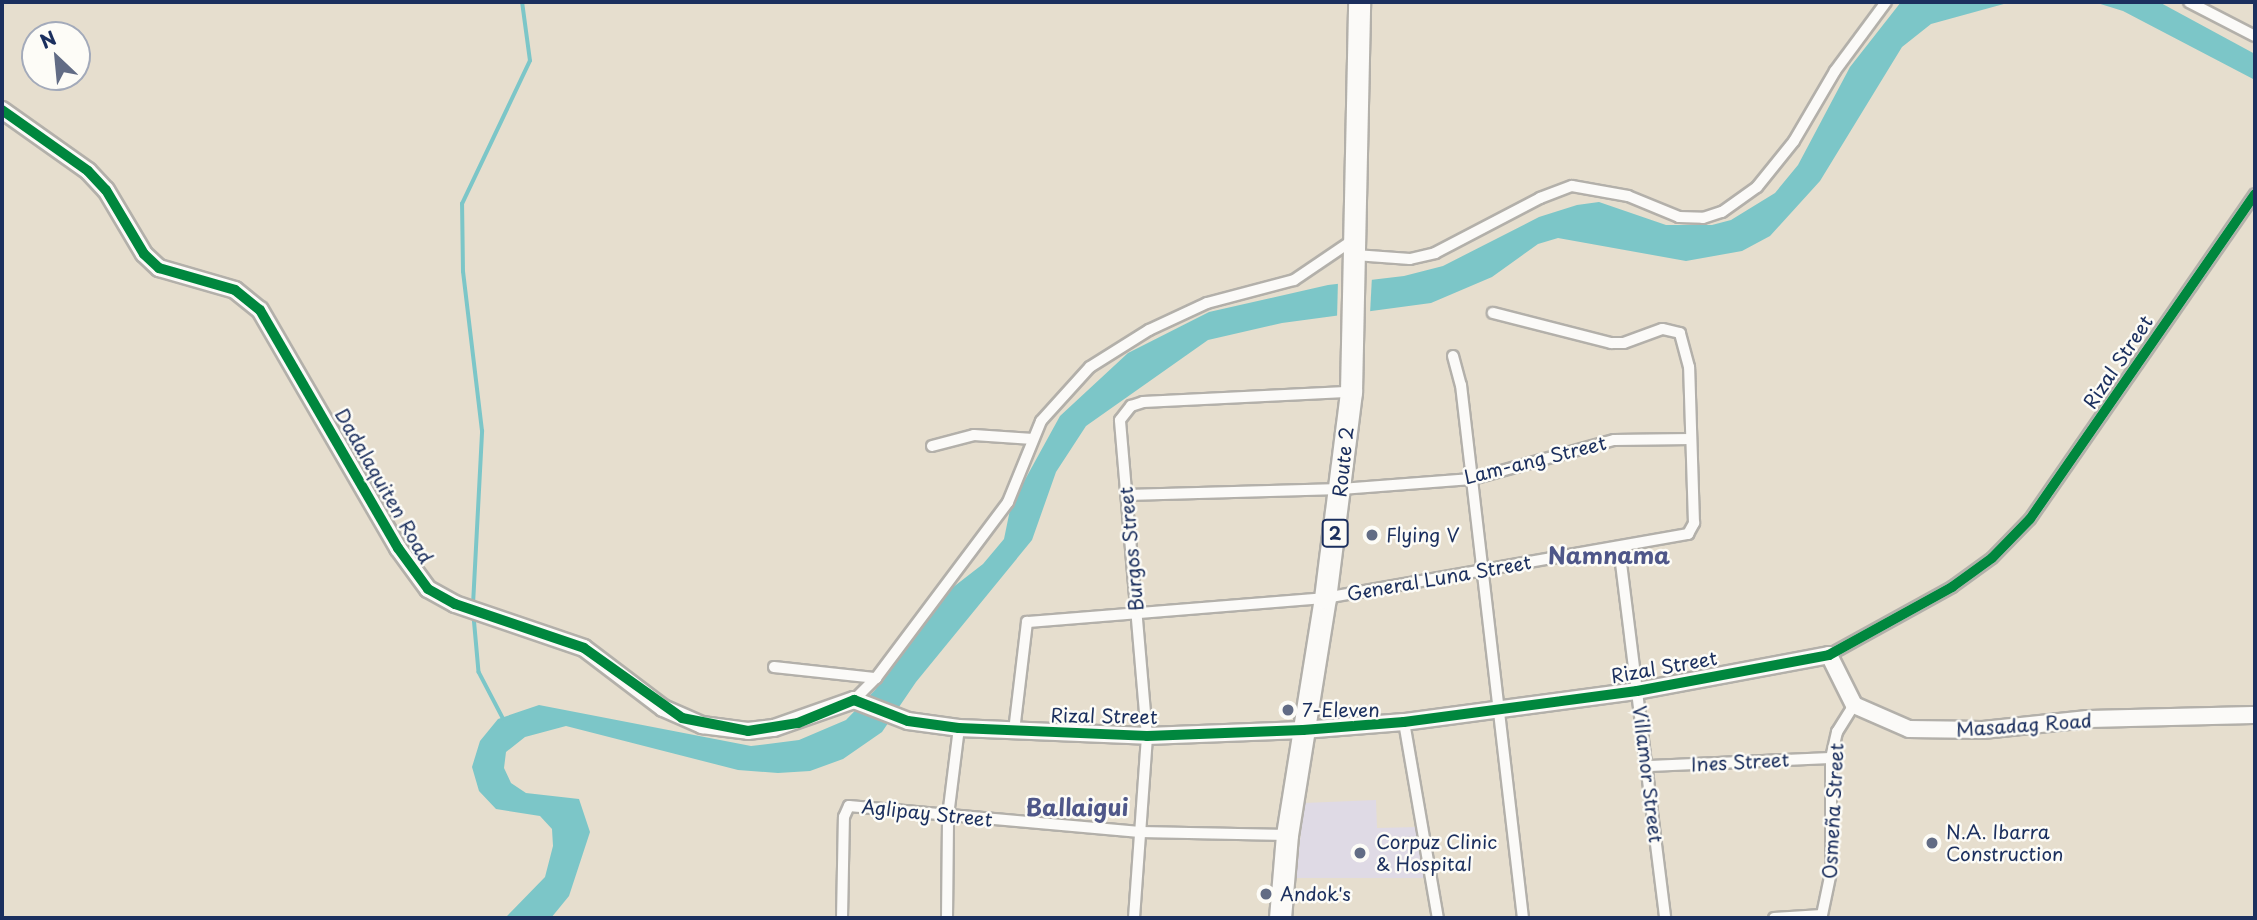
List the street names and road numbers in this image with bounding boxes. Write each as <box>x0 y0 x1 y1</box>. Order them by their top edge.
street label: Rizal Street <box>2079 311 2157 413</box>
street label: Dadalaquiten Road <box>331 405 437 567</box>
street label: Route 2 <box>1328 425 1358 499</box>
street label: Lam-ang Street <box>1462 431 1608 489</box>
street label: Burgos Street <box>1114 485 1148 613</box>
road number: 2 <box>1321 518 1349 548</box>
street label: General Luna Street <box>1345 551 1533 605</box>
street label: Rizal Street <box>1609 646 1719 688</box>
street label: Villamor Street <box>1628 703 1668 845</box>
street label: Rizal Street <box>1050 704 1158 728</box>
street label: Masadag Road <box>1956 709 2092 741</box>
street label: Osmeña Street <box>1818 742 1848 880</box>
street label: Ines Street <box>1690 748 1790 776</box>
street label: Aglipay Street <box>860 795 994 831</box>

